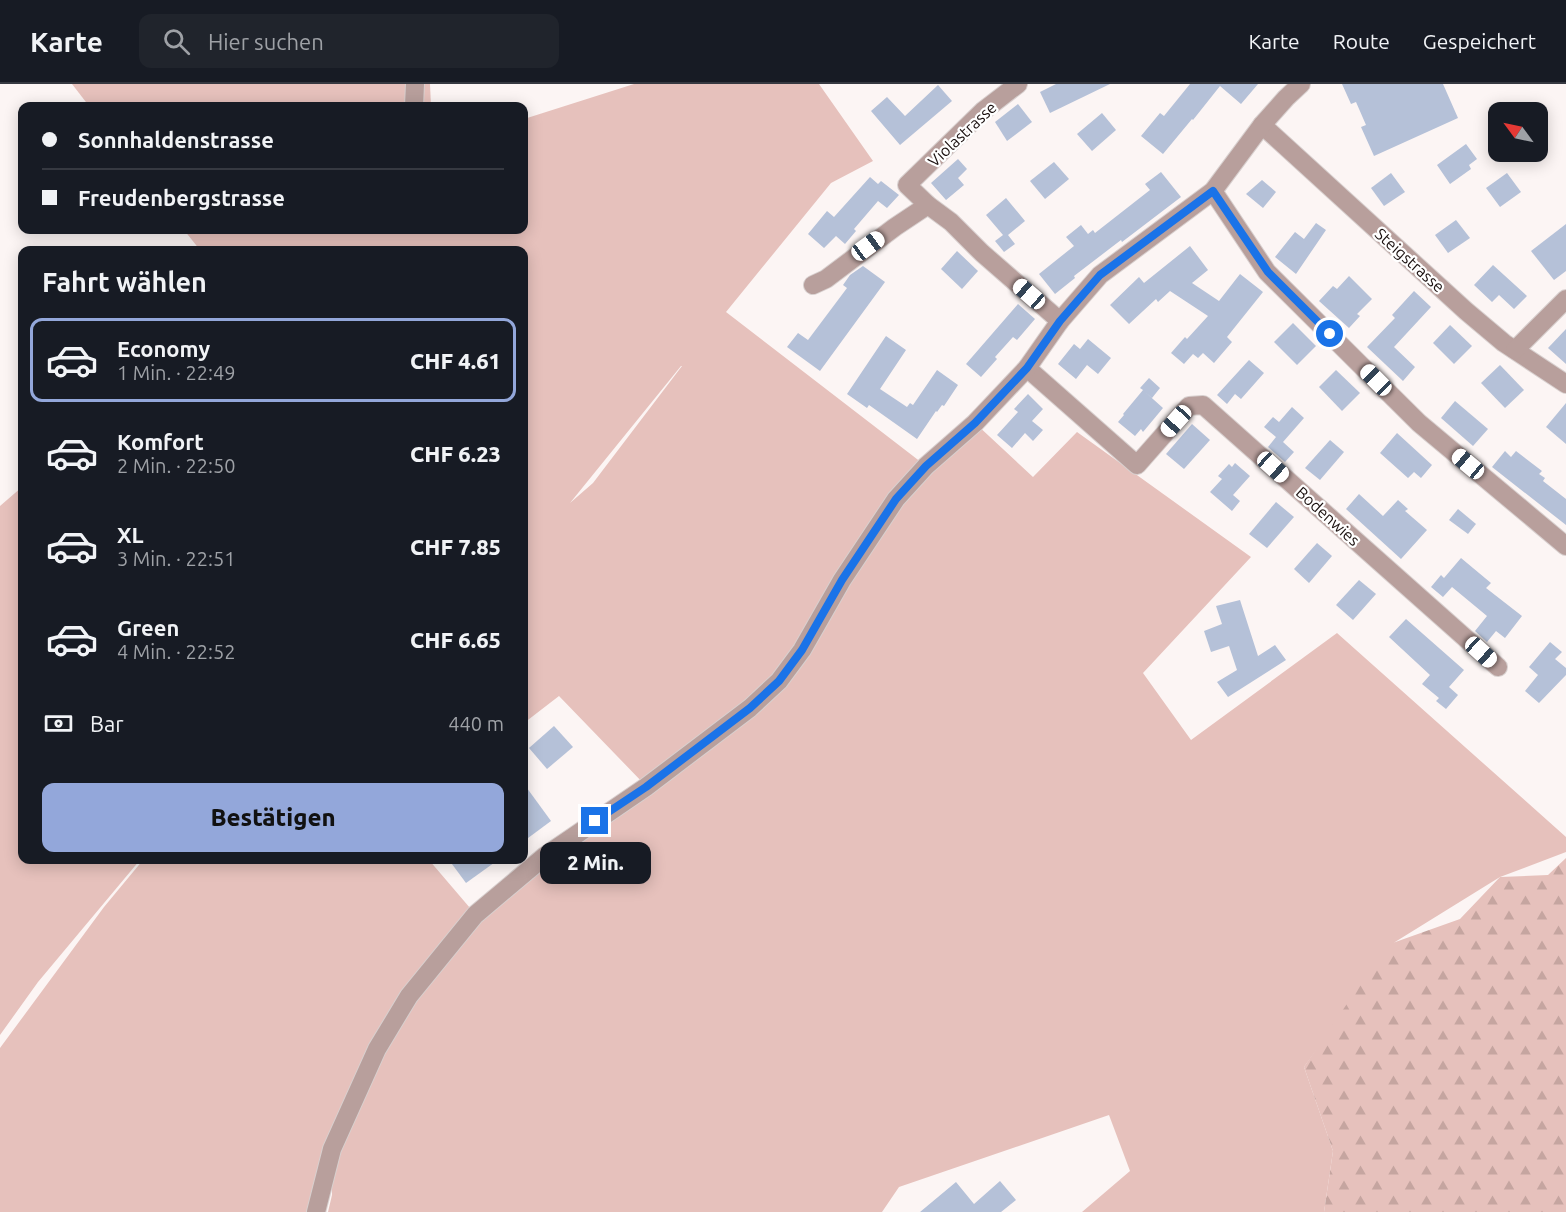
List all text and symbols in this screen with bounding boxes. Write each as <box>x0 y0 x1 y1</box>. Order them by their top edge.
search box <box>139 14 559 68</box>
icon: search <box>160 25 193 58</box>
text: Karte <box>30 26 103 57</box>
text: Hier suchen <box>208 29 324 54</box>
text: Karte <box>1248 29 1300 53</box>
text: Route <box>1333 29 1390 53</box>
text: Gespeichert <box>1423 29 1536 53</box>
street label: Violastrasse <box>924 98 1000 170</box>
north arrow <box>1488 102 1548 162</box>
map controls <box>1488 102 1548 162</box>
text: Sonnhaldenstrasse <box>78 127 274 152</box>
text: Freudenbergstrasse <box>78 185 285 210</box>
street label: Steigstrasse <box>1372 224 1448 296</box>
car <box>848 228 888 264</box>
text: Fahrt wählen <box>42 267 207 297</box>
car <box>1010 275 1048 313</box>
route start <box>1316 320 1343 347</box>
icon: car <box>45 333 99 387</box>
text: Economy <box>117 336 210 361</box>
text: CHF 4.61 <box>410 348 501 373</box>
text: 1 Min. · 22:49 <box>117 361 236 384</box>
car <box>1357 361 1395 399</box>
car <box>1157 402 1195 440</box>
icon: car <box>45 426 99 480</box>
text: Komfort <box>117 429 204 454</box>
text: CHF 6.23 <box>410 441 501 466</box>
car <box>1448 446 1488 482</box>
car <box>1254 448 1292 486</box>
text: 2 Min. · 22:50 <box>117 454 236 477</box>
street label: Bodenwies <box>1293 483 1363 549</box>
icon: car <box>45 519 99 573</box>
text: XL <box>117 522 144 547</box>
text: CHF 7.85 <box>410 534 501 559</box>
text: 3 Min. · 22:51 <box>117 547 236 570</box>
icon: car <box>45 612 99 666</box>
text: Green <box>117 615 179 640</box>
text: CHF 6.65 <box>410 627 501 652</box>
car <box>1462 633 1500 671</box>
text: 4 Min. · 22:52 <box>117 640 236 663</box>
icon: cash <box>42 707 75 740</box>
text: Bar <box>90 711 124 736</box>
text: 440 m <box>448 712 504 735</box>
button: Bestätigen <box>42 783 504 852</box>
route end <box>581 807 608 834</box>
callout: 2 Min. <box>540 842 650 884</box>
text: 2 Min. <box>567 851 624 874</box>

